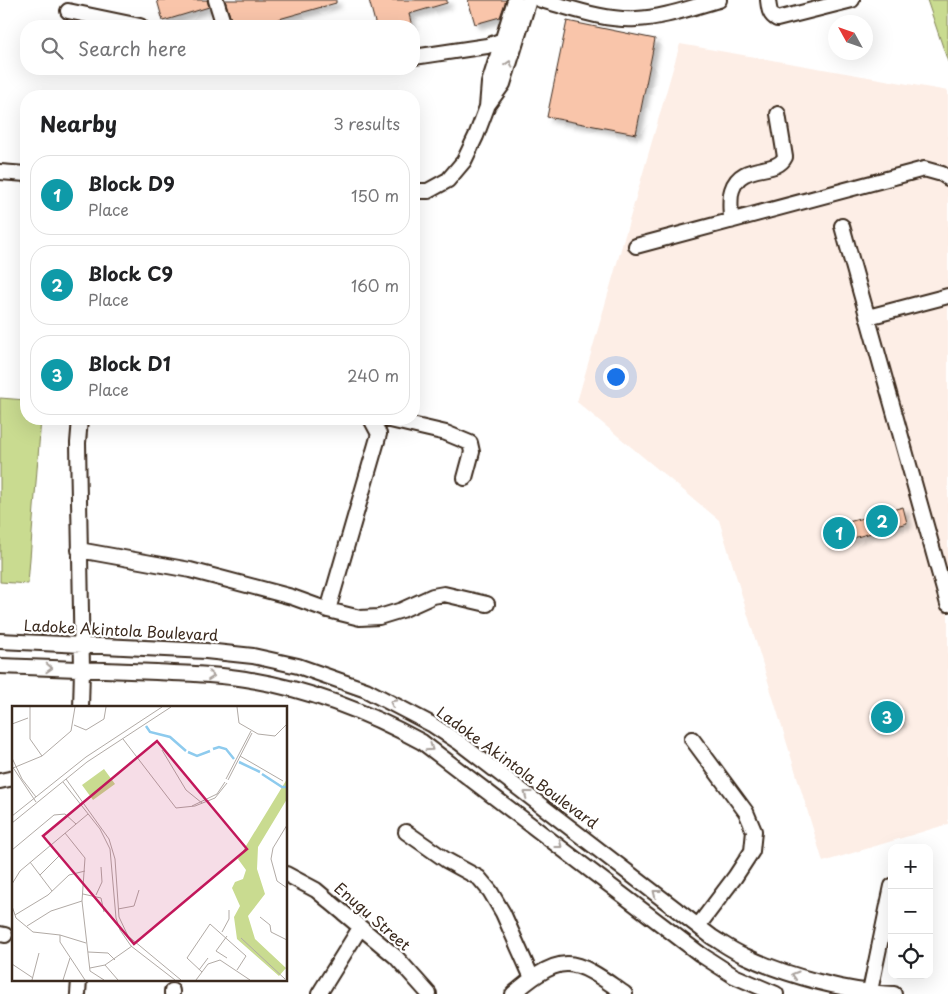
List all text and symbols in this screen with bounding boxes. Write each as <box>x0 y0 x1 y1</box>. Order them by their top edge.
north arrow <box>828 15 873 60</box>
search box <box>20 20 420 75</box>
icon: search <box>38 34 66 62</box>
text: Search here <box>78 34 187 62</box>
one-way arrow <box>503 61 513 69</box>
text: Nearby <box>40 107 117 139</box>
text: 3 results <box>333 111 400 135</box>
text: Block D9 <box>88 169 175 197</box>
text: 1 <box>53 183 61 207</box>
text: 150 m <box>351 183 399 207</box>
text: Place <box>88 197 129 221</box>
text: Block C9 <box>88 259 173 287</box>
text: 2 <box>51 273 63 297</box>
text: 160 m <box>351 273 399 297</box>
text: Place <box>88 287 129 311</box>
text: Block D1 <box>88 349 171 377</box>
text: 3 <box>52 363 62 387</box>
text: 240 m <box>347 363 399 387</box>
your location <box>603 364 629 390</box>
text: Place <box>88 377 129 401</box>
pin: 2 <box>866 502 898 540</box>
pin: 1 <box>823 514 855 552</box>
street label: Ladoke Akintola Boulevard <box>23 613 219 646</box>
one-way arrow <box>45 662 53 673</box>
one-way arrow <box>207 670 215 681</box>
pin: 3 <box>871 698 903 736</box>
one-way arrow <box>389 699 398 709</box>
street label: Ladoke Akintola Boulevard <box>432 700 603 833</box>
inset map <box>12 706 288 982</box>
one-way arrow <box>424 742 433 751</box>
one-way arrow <box>524 792 533 800</box>
one-way arrow <box>553 840 562 848</box>
map controls <box>888 844 933 979</box>
button: + <box>888 844 933 889</box>
street label: Enugu Street <box>330 876 416 956</box>
button: − <box>888 889 933 934</box>
one-way arrow <box>653 891 662 899</box>
button: locate <box>888 934 933 979</box>
one-way arrow <box>791 970 799 980</box>

